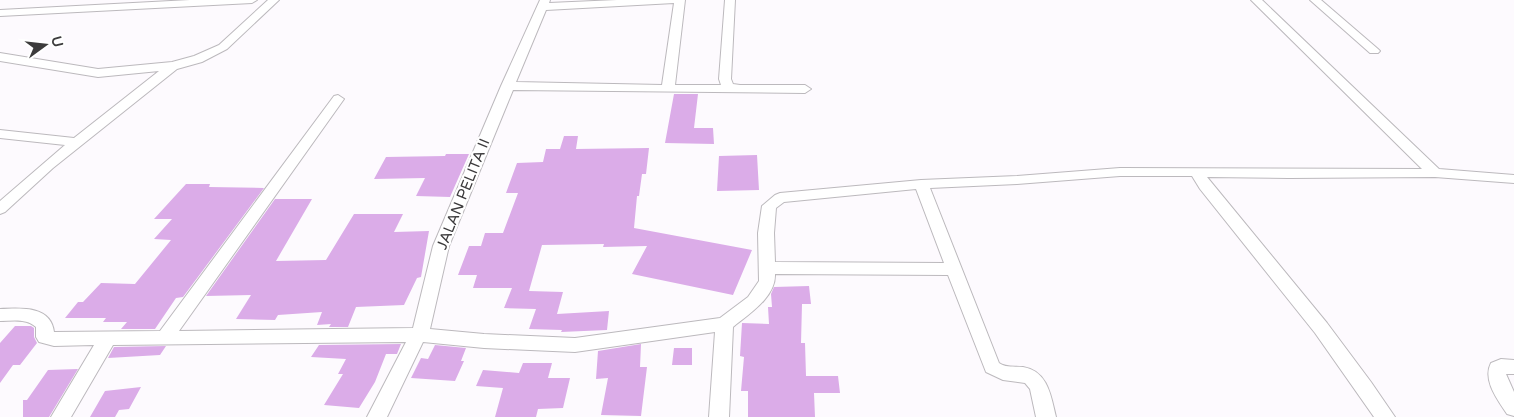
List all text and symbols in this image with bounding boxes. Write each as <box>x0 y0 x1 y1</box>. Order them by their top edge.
north arrow <box>20 20 70 70</box>
text: U <box>47 34 67 49</box>
street label: JALAN PELITA II <box>433 136 493 252</box>

